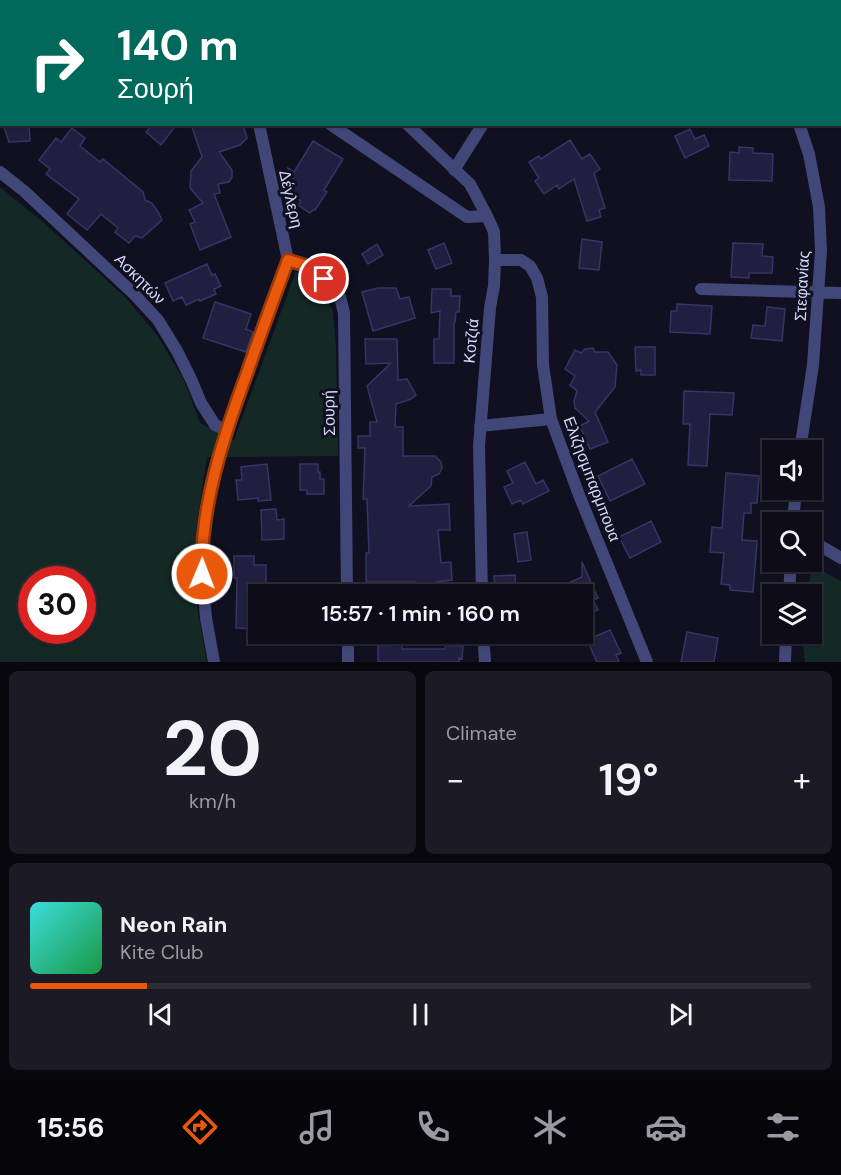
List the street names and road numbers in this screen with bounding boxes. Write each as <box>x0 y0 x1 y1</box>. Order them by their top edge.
street label: Δέγλερη <box>274 168 308 230</box>
street label: Ασκητών <box>110 249 170 309</box>
street label: Στεφανίας <box>790 250 814 322</box>
street label: Κοτζιά <box>459 318 483 364</box>
street label: Σουρή <box>318 390 340 436</box>
street label: Ελιζησμπαρμπουα <box>559 414 625 544</box>

